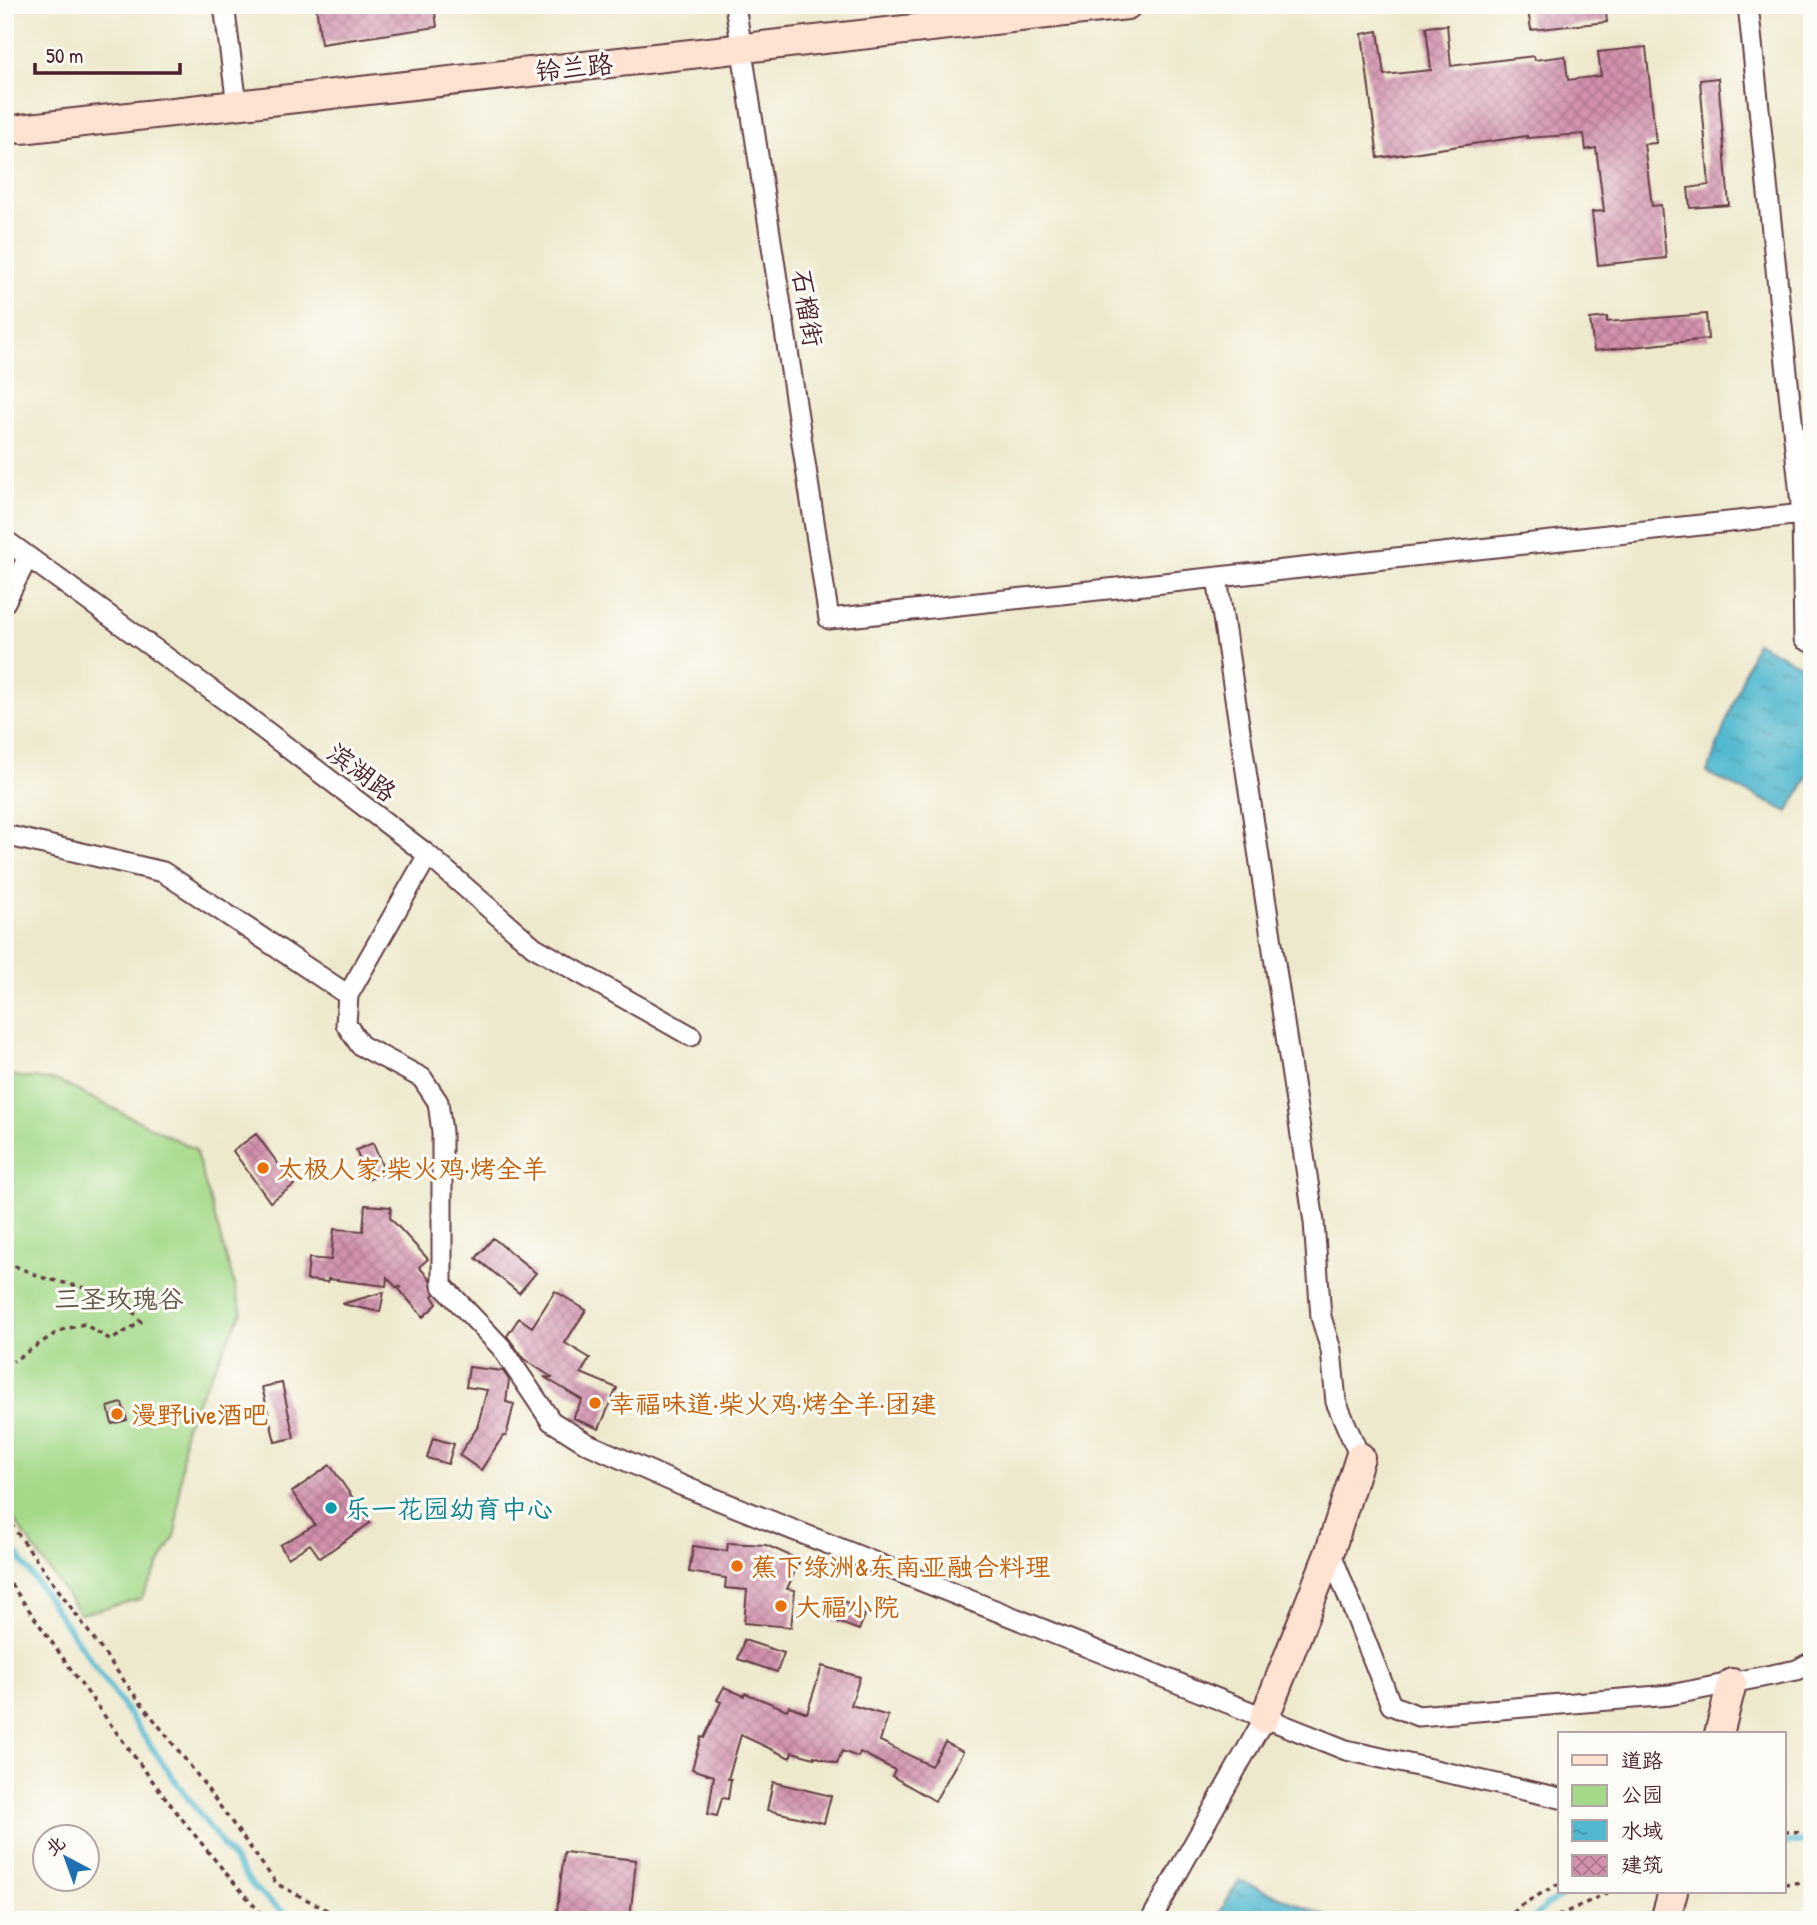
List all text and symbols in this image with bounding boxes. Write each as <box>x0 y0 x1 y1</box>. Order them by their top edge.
scale bar <box>35 32 180 76</box>
text: 50 m <box>46 41 83 70</box>
street label: 铃兰路 <box>533 46 615 88</box>
street label: 石榴街 <box>785 267 831 349</box>
street label: 滨湖路 <box>320 735 404 809</box>
place label: 太极人家·柴火鸡·烤全羊 <box>277 1151 547 1186</box>
marker: 太极人家·柴火鸡·烤全羊 <box>255 1160 271 1176</box>
park label: 三圣玫瑰谷 <box>54 1281 184 1316</box>
place label: 幸福味道·柴火鸡·烤全羊·团建 <box>609 1386 937 1421</box>
marker: 幸福味道·柴火鸡·烤全羊·团建 <box>587 1395 603 1411</box>
place label: 漫野live酒吧 <box>131 1397 269 1432</box>
marker: 漫野live酒吧 <box>109 1406 125 1422</box>
place label: 乐一花园幼育中心 <box>345 1491 553 1526</box>
marker: 乐一花园幼育中心 <box>323 1500 339 1516</box>
place label: 蕉下绿洲&东南亚融合料理 <box>751 1549 1051 1584</box>
marker: 蕉下绿洲&东南亚融合料理 <box>729 1558 745 1574</box>
place label: 大福小院 <box>795 1589 899 1624</box>
marker: 大福小院 <box>773 1598 789 1614</box>
legend <box>1558 1732 1786 1894</box>
text: 道路 <box>1621 1746 1663 1775</box>
text: 公园 <box>1621 1780 1663 1809</box>
text: 水域 <box>1621 1816 1663 1845</box>
north arrow <box>32 1824 102 1894</box>
text: 北 <box>39 1829 71 1861</box>
text: 建筑 <box>1621 1850 1663 1879</box>

